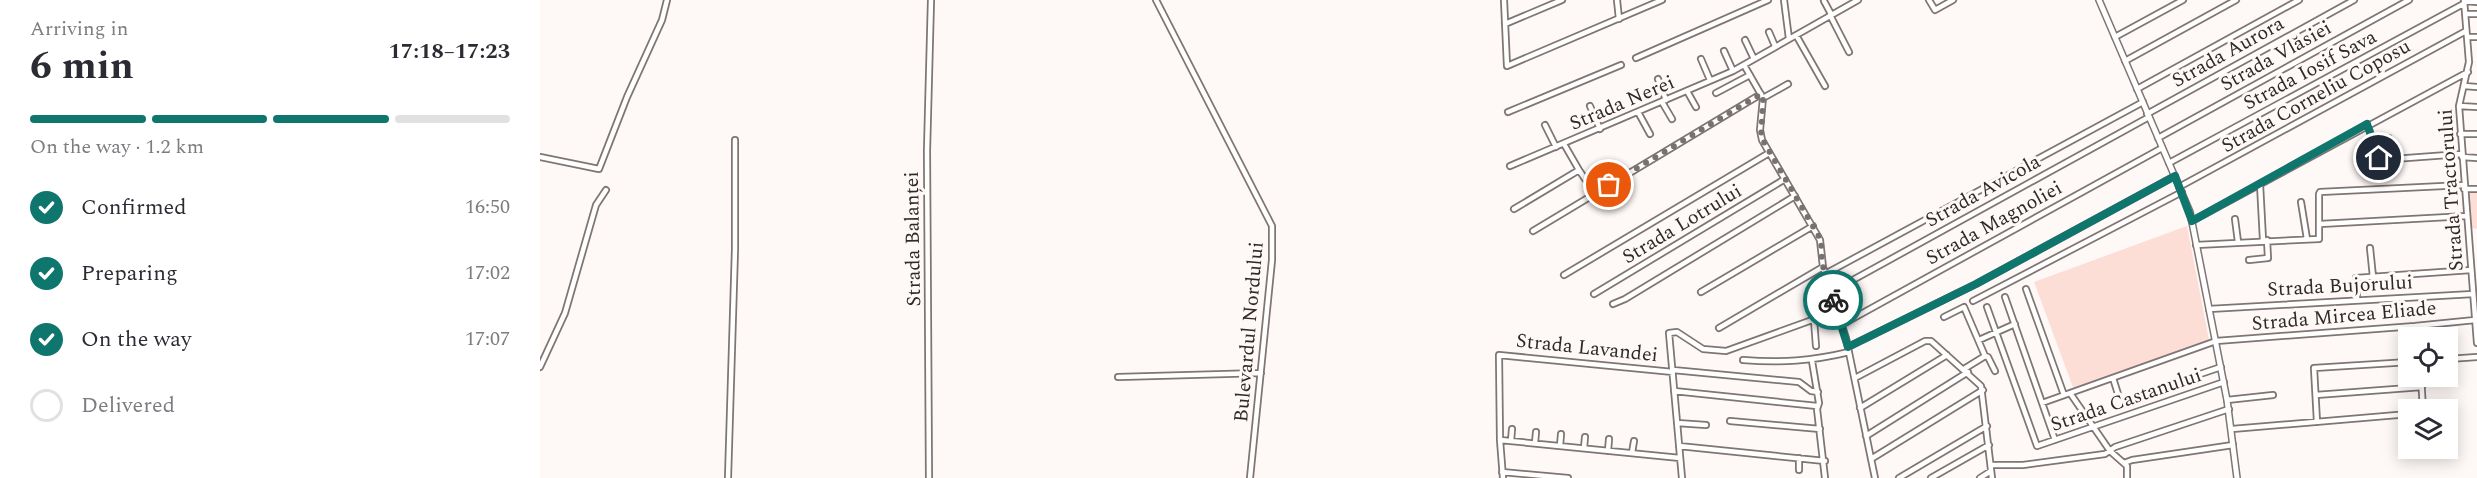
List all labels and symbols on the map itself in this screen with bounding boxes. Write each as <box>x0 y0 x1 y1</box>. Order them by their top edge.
street label: Strada Aurora <box>2166 9 2290 95</box>
street label: Strada Vlăsiei <box>2215 13 2337 99</box>
street label: Strada Iosif Sava <box>2238 22 2382 118</box>
street label: Strada Corneliu Coposu <box>2216 31 2416 161</box>
street label: Strada Nerei <box>1565 67 1679 139</box>
street label: Strada Tractorului <box>2430 108 2472 272</box>
pin <box>2353 132 2404 183</box>
street label: Strada Avicola <box>1920 147 2046 235</box>
pin <box>1583 159 1634 210</box>
street label: Strada Balanței <box>897 171 929 307</box>
street label: Strada Magnoliei <box>1920 173 2068 273</box>
street label: Strada Lotrului <box>1616 176 1748 272</box>
street label: Bulevardul Nordului <box>1226 241 1272 423</box>
street label: Strada Bujorului <box>2266 267 2414 305</box>
courier <box>1803 270 1863 330</box>
street label: Strada Mircea Eliade <box>2250 293 2438 339</box>
street label: Strada Lavandei <box>1515 326 1659 370</box>
street label: Strada Castanului <box>2047 360 2205 440</box>

